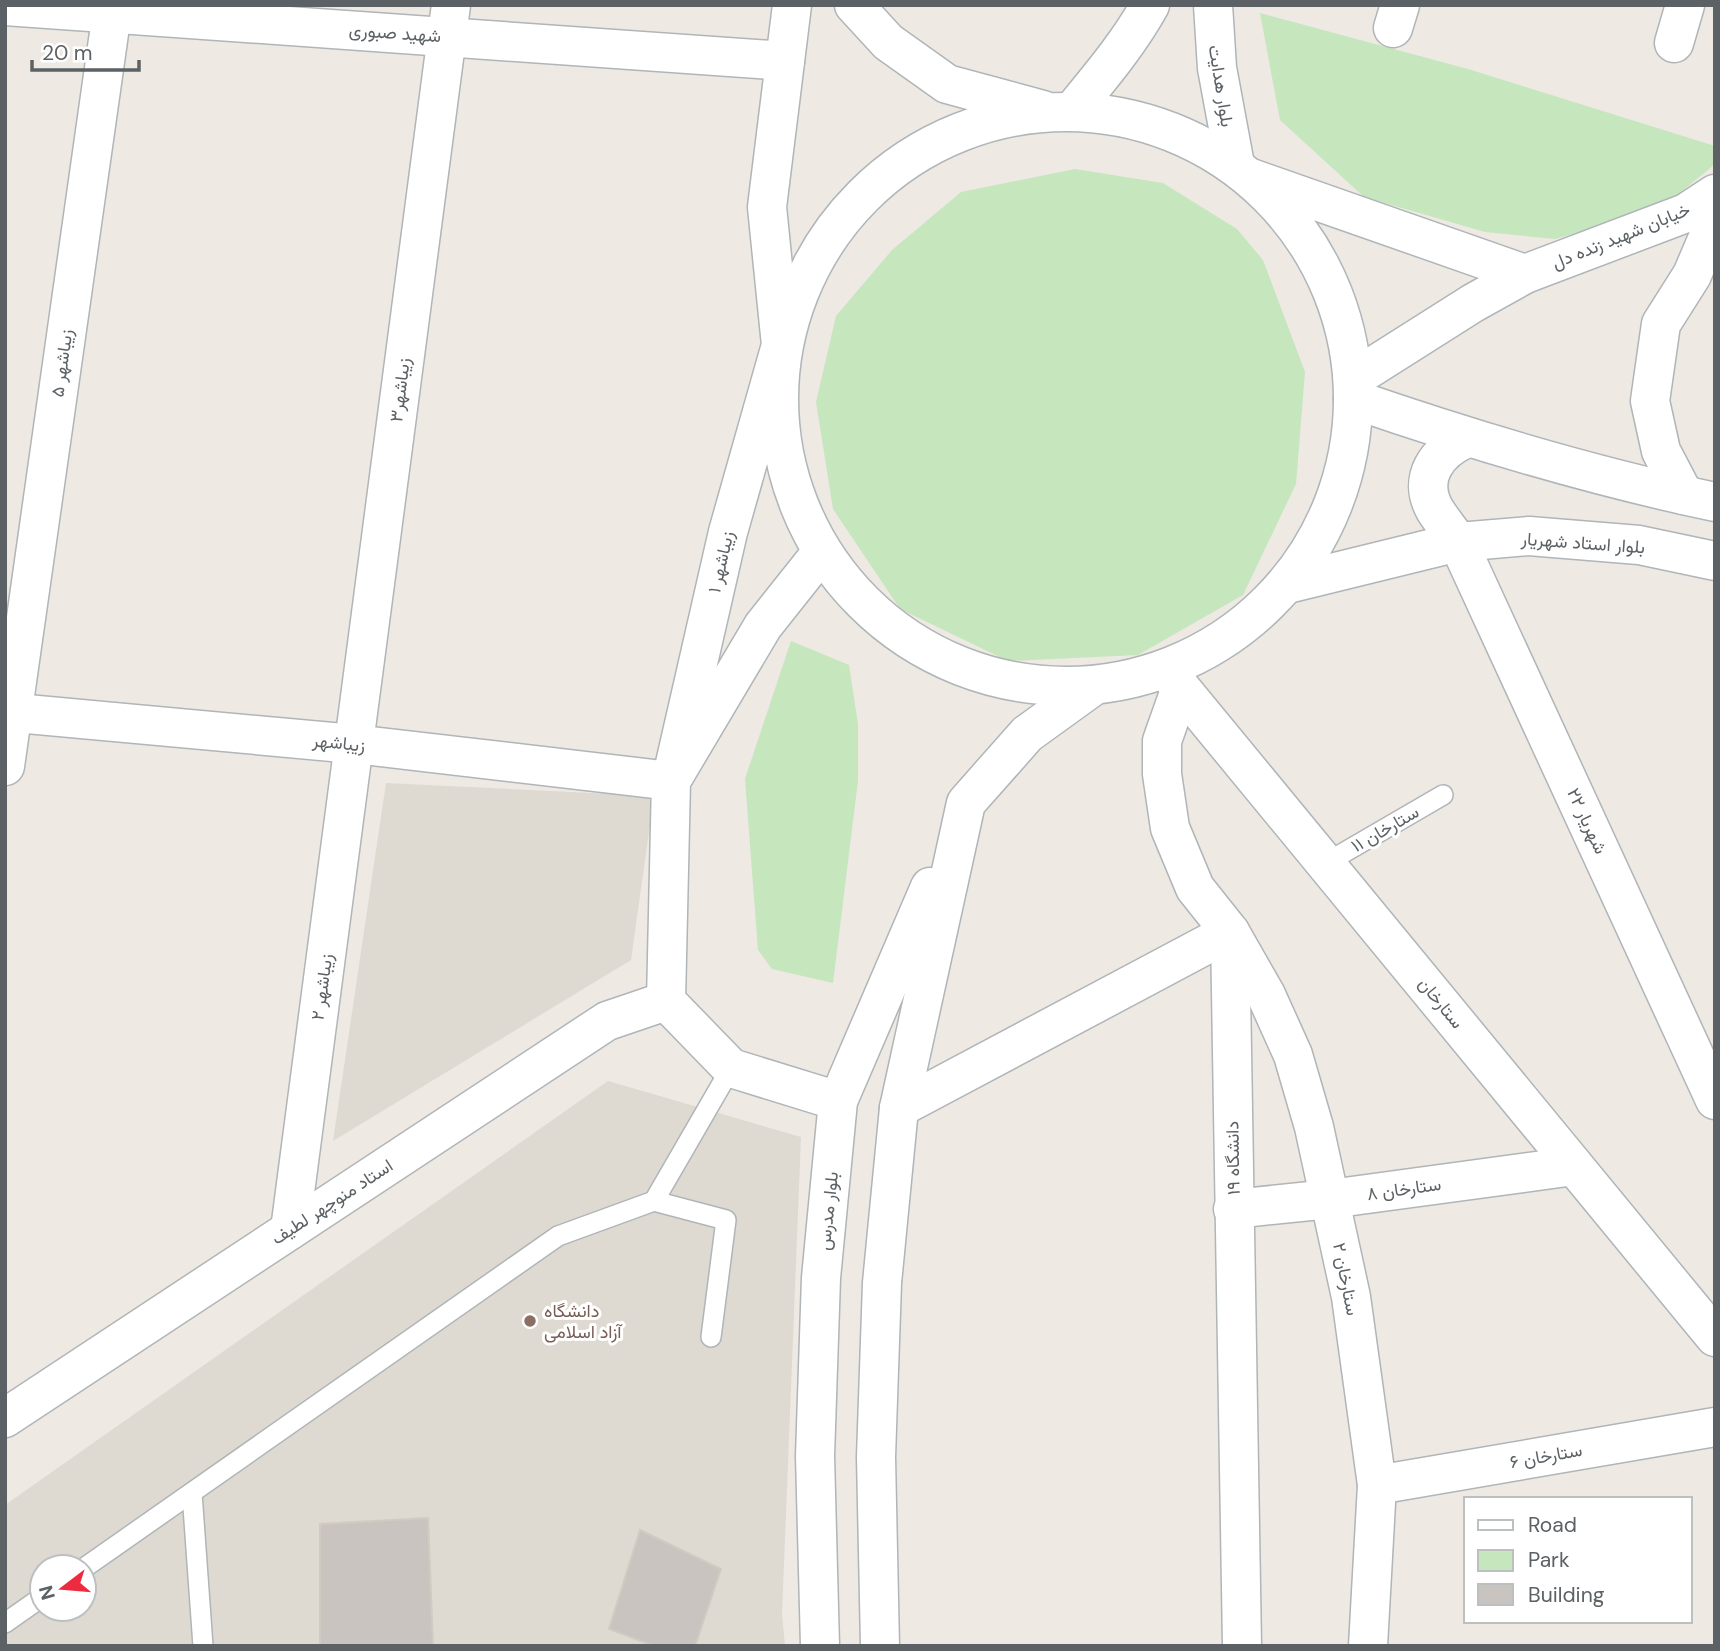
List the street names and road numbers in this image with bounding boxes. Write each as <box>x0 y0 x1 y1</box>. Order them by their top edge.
street label: شهید صبوری <box>348 18 442 48</box>
street label: بلوار هدایت <box>1203 43 1239 129</box>
street label: خیابان شهید زنده دل <box>1548 197 1694 275</box>
street label: زیباشهر ۵ <box>45 328 79 398</box>
street label: زیباشهر۳ <box>384 356 416 424</box>
street label: بلوار استاد شهریار <box>1519 527 1646 559</box>
street label: زیباشهر ۱ <box>702 529 740 595</box>
street label: زیباشهر <box>310 728 367 758</box>
street label: شهریار ۲۲ <box>1561 784 1613 858</box>
street label: ستارخان ۱۱ <box>1347 800 1423 858</box>
street label: زیباشهر ۲ <box>305 952 339 1022</box>
street label: ستارخان <box>1413 972 1469 1034</box>
street label: دانشگاه ۱۹ <box>1220 1121 1246 1195</box>
street label: استاد منوچهر لطیف <box>267 1154 397 1250</box>
street label: بلوار مدرس <box>812 1170 844 1252</box>
street label: ستارخان ۸ <box>1365 1172 1443 1206</box>
street label: ستارخان ۲ <box>1327 1241 1365 1317</box>
street label: ستارخان ۶ <box>1508 1438 1584 1474</box>

